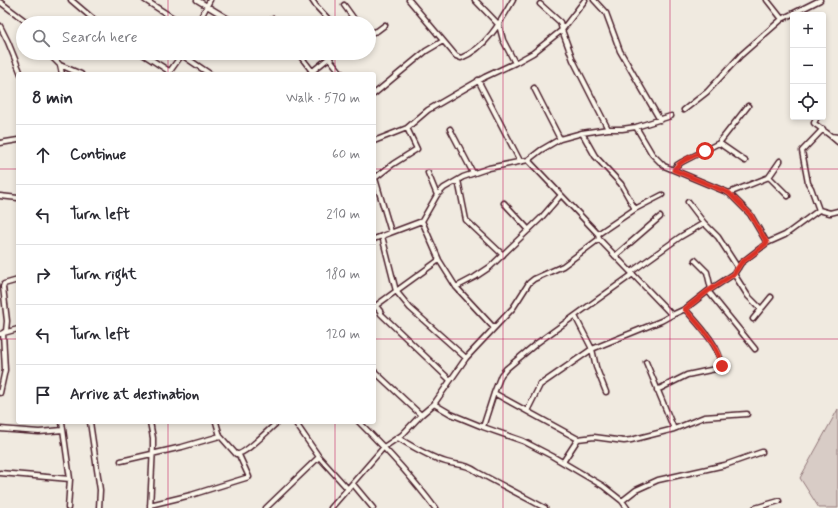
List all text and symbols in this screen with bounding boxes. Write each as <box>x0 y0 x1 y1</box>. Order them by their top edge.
map controls <box>790 12 826 120</box>
button: + <box>790 12 826 48</box>
search box <box>16 16 376 60</box>
icon: search <box>30 27 52 49</box>
text: Search here <box>62 28 138 48</box>
button: − <box>790 48 826 84</box>
button: locate <box>790 84 826 120</box>
text: 8 min <box>32 87 73 109</box>
text: Walk · 570 m <box>286 90 360 107</box>
route start <box>696 142 714 160</box>
icon: ahead <box>32 144 54 166</box>
text: Continue <box>70 145 126 165</box>
text: 60 m <box>332 146 360 163</box>
icon: left <box>32 204 54 226</box>
text: Turn left <box>70 205 130 225</box>
text: 210 m <box>326 206 360 223</box>
icon: right <box>32 264 54 286</box>
text: Turn right <box>70 265 137 285</box>
text: 180 m <box>325 266 360 283</box>
icon: left <box>32 324 54 346</box>
text: Turn left <box>70 325 130 345</box>
text: 120 m <box>326 326 360 343</box>
route end <box>713 357 731 375</box>
icon: arrive <box>32 384 54 406</box>
text: Arrive at destination <box>70 385 199 405</box>

